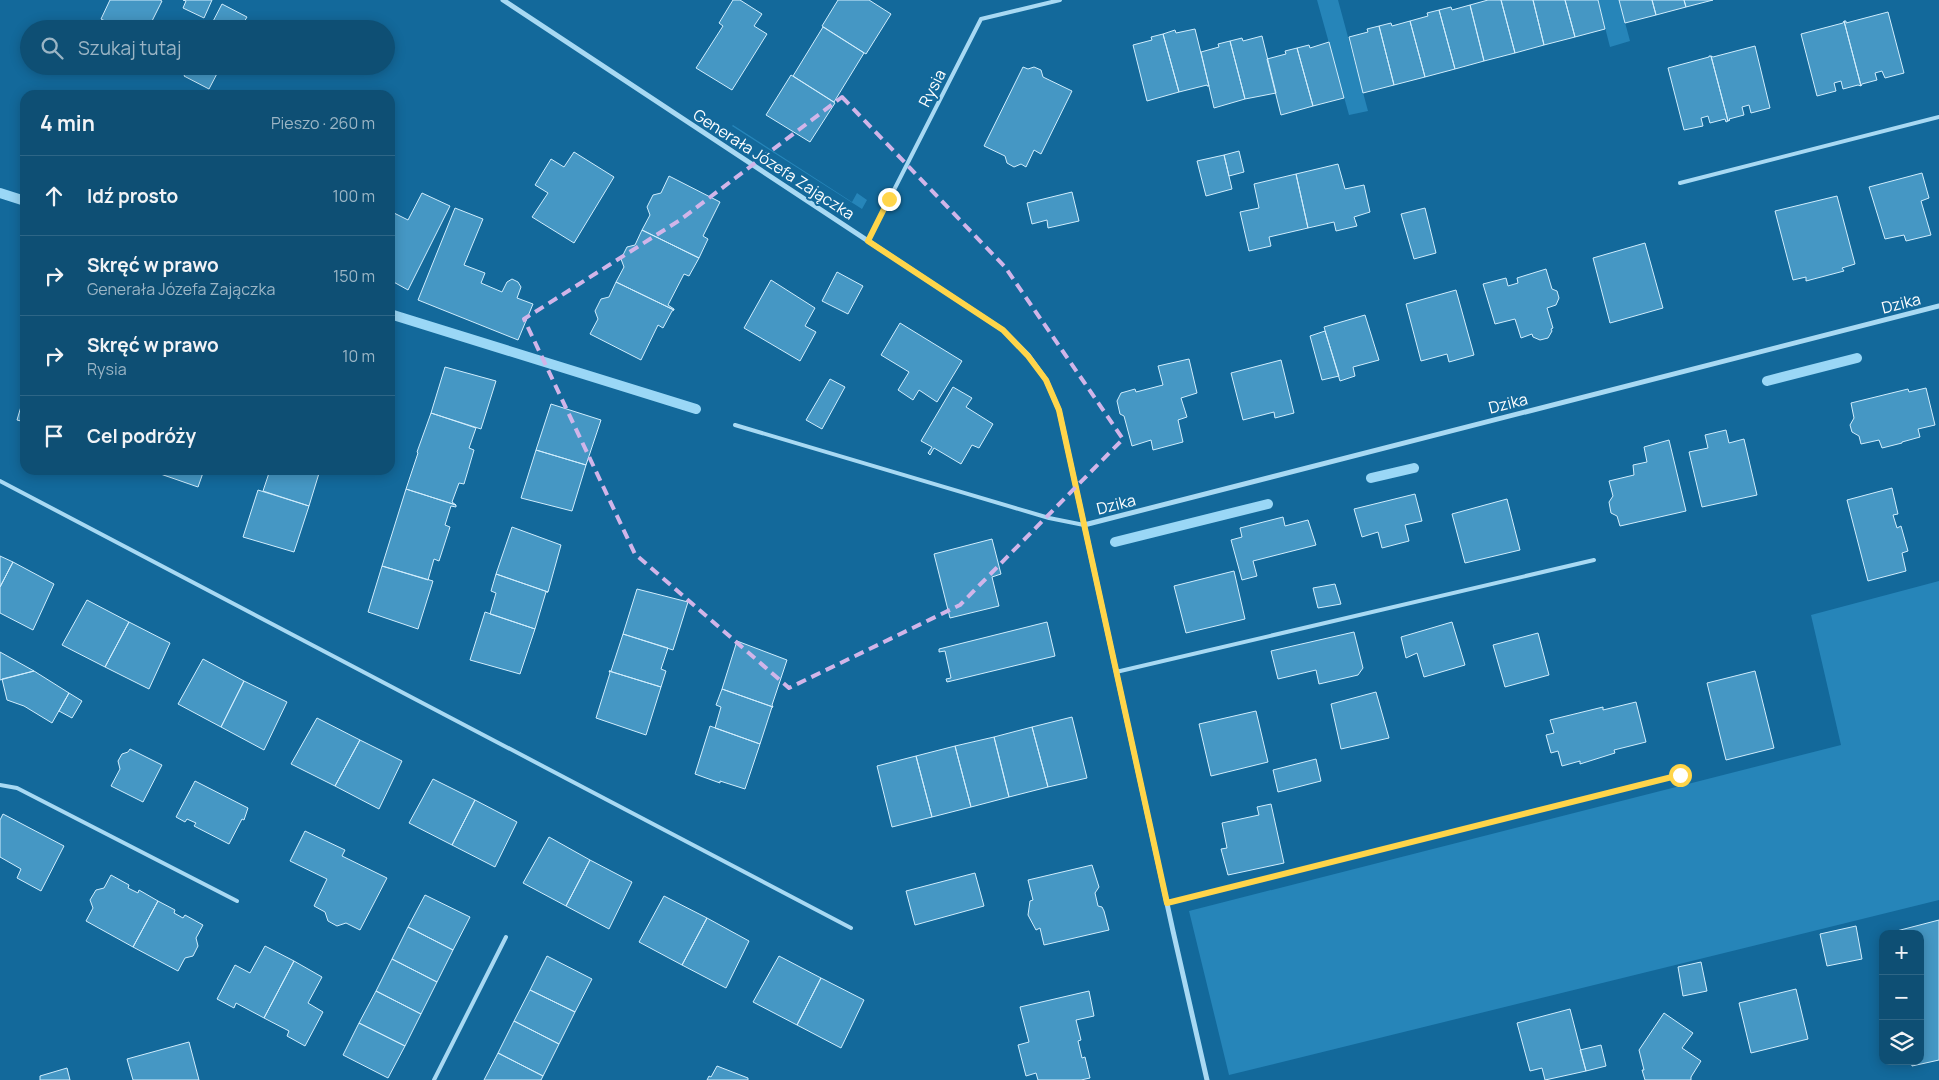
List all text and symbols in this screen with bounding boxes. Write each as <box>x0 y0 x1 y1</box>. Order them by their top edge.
search box <box>20 20 395 75</box>
icon: search <box>38 34 66 62</box>
text: Szukaj tutaj <box>78 35 181 61</box>
street label: Rysia <box>913 65 951 111</box>
street label: Generała Józefa Zajączka <box>689 103 859 225</box>
text: 4 min <box>40 109 95 137</box>
text: Pieszo · 260 m <box>271 112 375 134</box>
icon: ahead <box>40 182 68 210</box>
text: Idź prosto <box>87 183 178 209</box>
text: 100 m <box>332 185 375 207</box>
route end <box>878 188 901 211</box>
text: Skręć w prawo <box>87 252 219 278</box>
icon: right <box>40 262 68 290</box>
text: 150 m <box>333 265 375 287</box>
text: Generała Józefa Zajączka <box>87 278 275 300</box>
street label: Dzika <box>1879 288 1923 318</box>
text: Skręć w prawo <box>87 332 219 358</box>
icon: right <box>40 342 68 370</box>
text: 10 m <box>342 345 375 367</box>
text: Rysia <box>87 358 127 380</box>
street label: Dzika <box>1486 388 1530 418</box>
icon: arrive <box>40 422 68 450</box>
text: Cel podróży <box>87 423 196 449</box>
street label: Dzika <box>1094 489 1138 519</box>
route start <box>1669 764 1692 787</box>
map controls <box>1879 930 1924 1065</box>
button: + <box>1879 930 1924 975</box>
button: − <box>1879 975 1924 1020</box>
button: layers <box>1879 1020 1924 1065</box>

